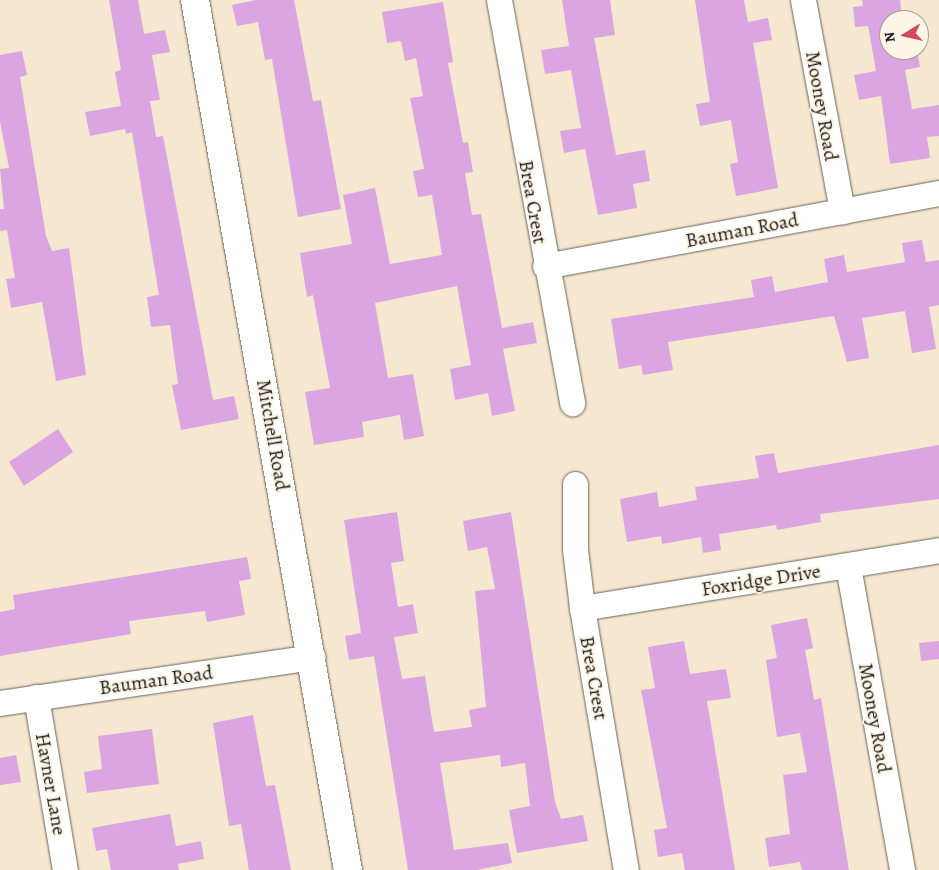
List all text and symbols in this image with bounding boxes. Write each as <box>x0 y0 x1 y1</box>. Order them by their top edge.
north arrow <box>879 10 929 60</box>
text: N <box>879 31 900 44</box>
street label: Mooney Road <box>801 49 843 163</box>
street label: Brea Crest <box>514 158 552 246</box>
street label: Bauman Road <box>683 207 801 253</box>
street label: Mitchell Road <box>251 378 295 492</box>
street label: Foxridge Drive <box>700 559 822 601</box>
street label: Brea Crest <box>575 634 613 722</box>
street label: Bauman Road <box>98 660 214 700</box>
street label: Mooney Road <box>854 661 896 775</box>
street label: Havner Lane <box>30 731 72 837</box>

